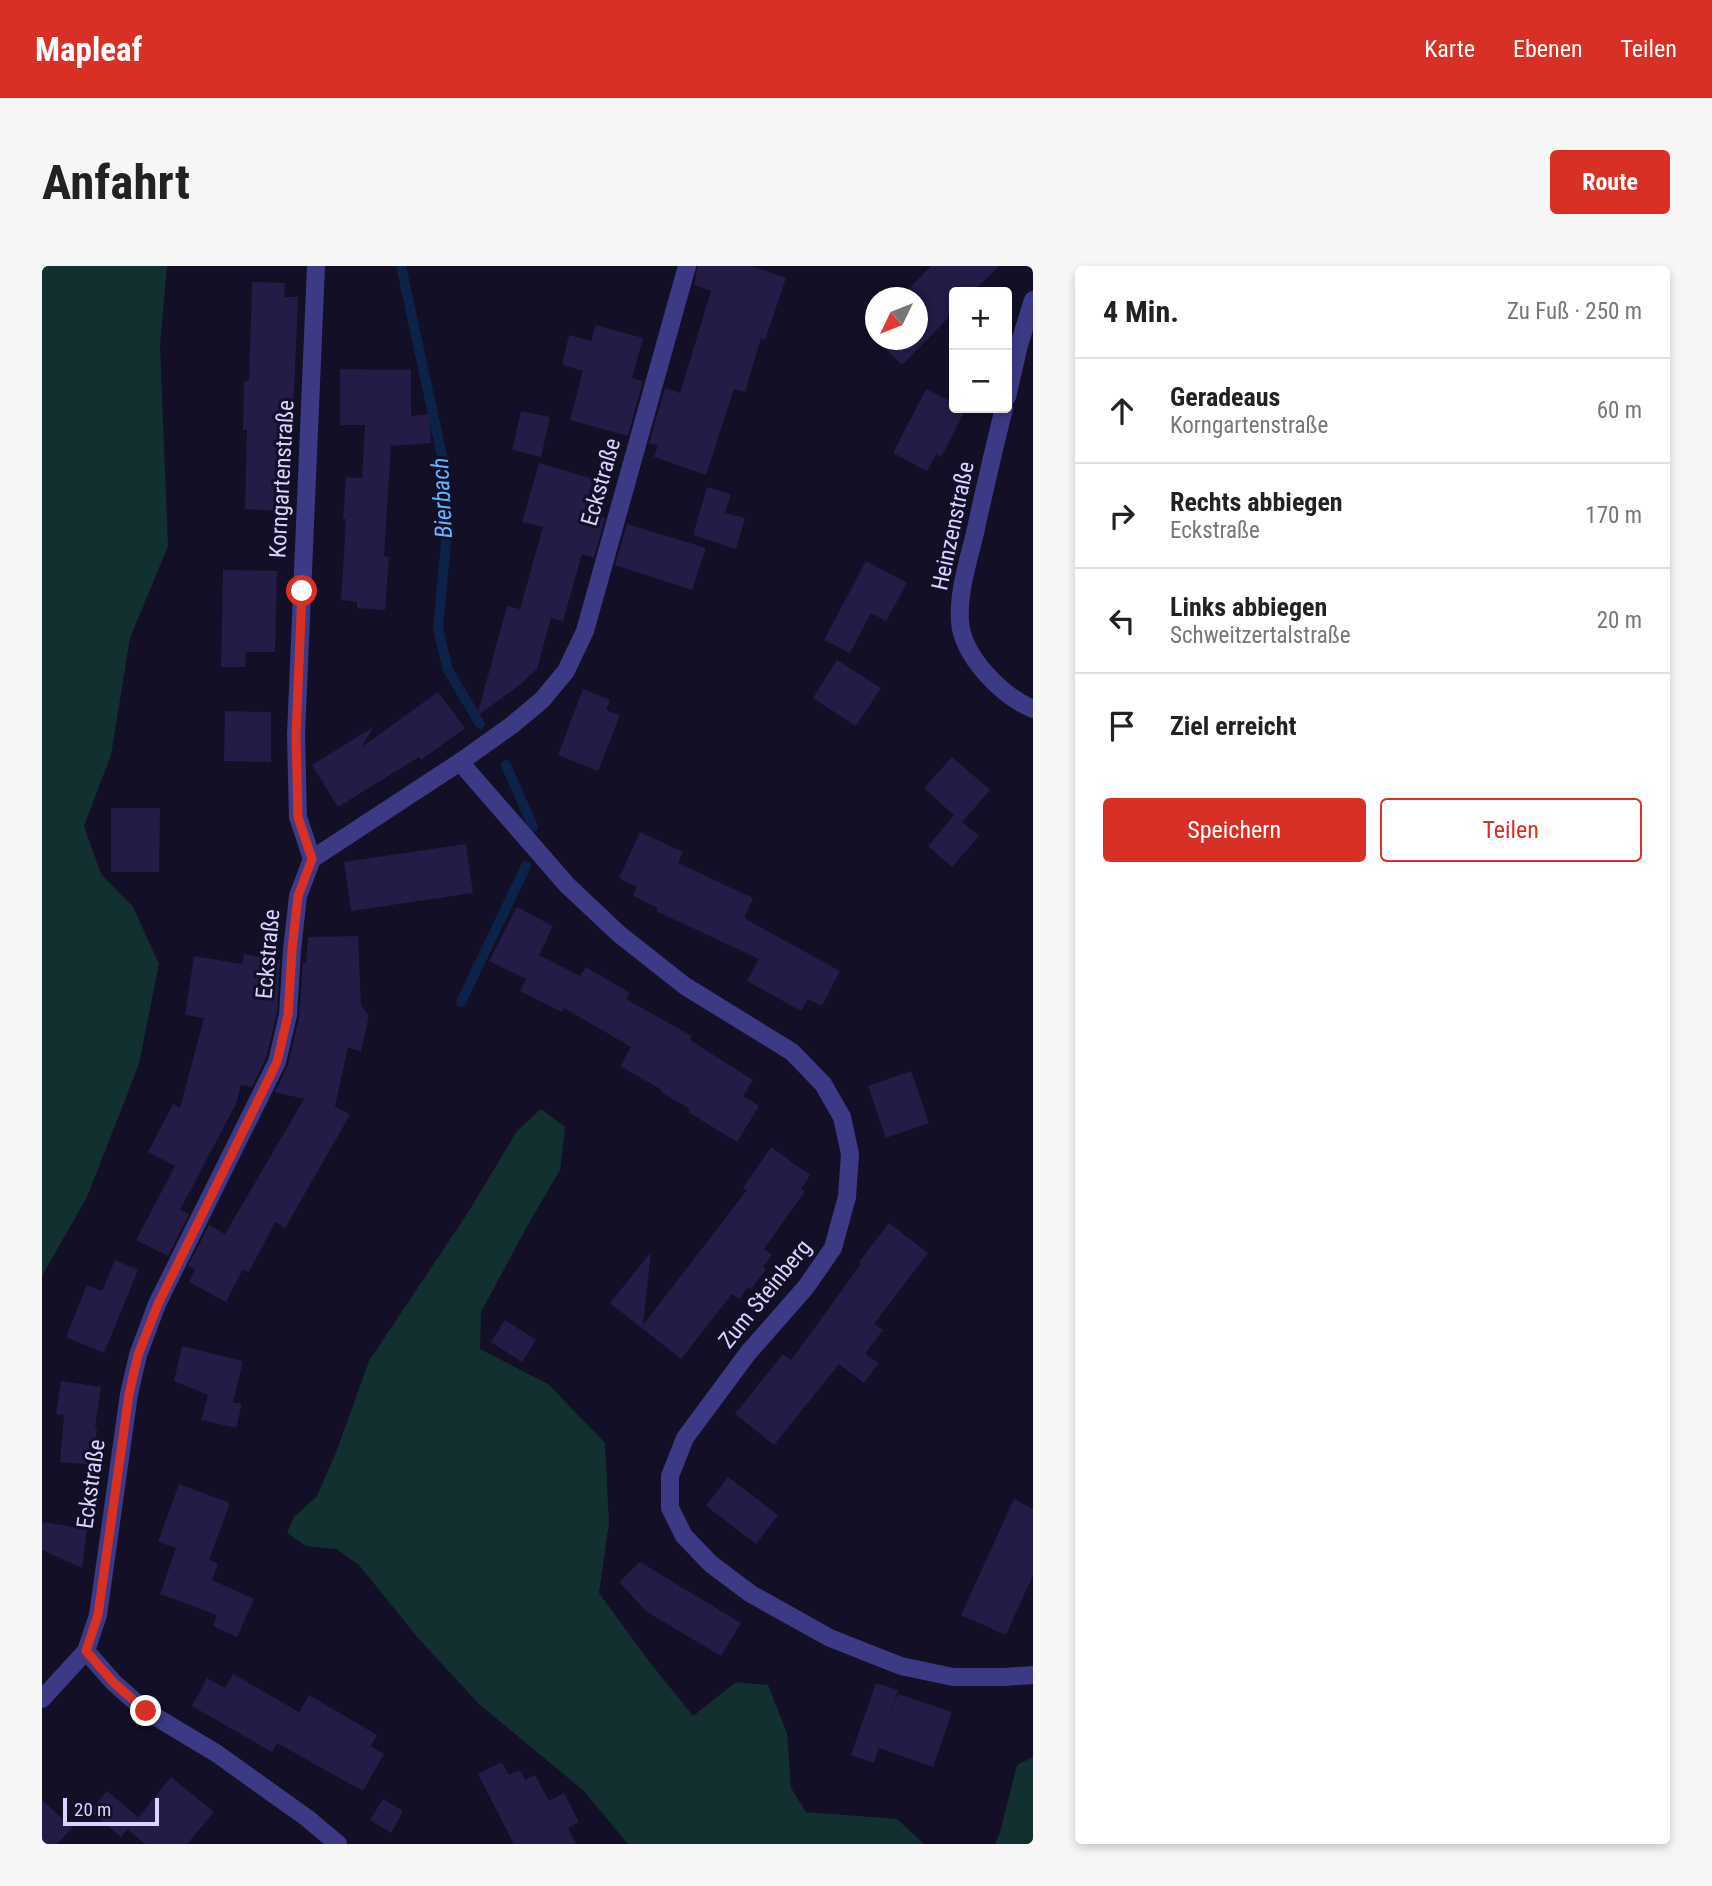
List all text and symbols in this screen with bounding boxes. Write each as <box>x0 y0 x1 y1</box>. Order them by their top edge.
text: Mapleaf <box>35 30 142 69</box>
text: Karte <box>1424 35 1475 63</box>
text: Ebenen <box>1513 35 1583 63</box>
text: Teilen <box>1621 35 1677 63</box>
button: Route <box>1550 150 1670 214</box>
text: Anfahrt <box>42 154 190 211</box>
north arrow <box>865 287 928 350</box>
map controls <box>949 287 1012 413</box>
button: + <box>949 287 1012 350</box>
text: 4 Min. <box>1103 294 1179 329</box>
text: Zu Fuß · 250 m <box>1507 298 1642 325</box>
button: − <box>949 350 1012 413</box>
text: Geradeaus <box>1170 382 1280 412</box>
icon: ahead <box>1103 392 1141 430</box>
text: 60 m <box>1597 397 1642 424</box>
street label: Korngartenstraße <box>264 399 300 559</box>
text: Korngartenstraße <box>1170 412 1328 439</box>
street label: Eckstraße <box>576 435 626 529</box>
water label: Bierbach <box>426 457 458 539</box>
street label: Heinzenstraße <box>926 459 980 593</box>
text: Rechts abbiegen <box>1170 487 1343 517</box>
icon: right <box>1103 497 1141 535</box>
text: 170 m <box>1585 502 1642 529</box>
text: Eckstraße <box>1170 517 1260 544</box>
route start <box>286 575 317 606</box>
text: Links abbiegen <box>1170 592 1327 622</box>
icon: left <box>1103 602 1141 640</box>
text: 20 m <box>1597 607 1642 634</box>
text: Schweitzertalstraße <box>1170 622 1351 649</box>
icon: arrive <box>1103 707 1141 745</box>
text: Ziel erreicht <box>1170 711 1296 741</box>
button: Speichern <box>1103 798 1366 862</box>
button: Teilen <box>1380 798 1642 862</box>
street label: Eckstraße <box>251 908 285 1000</box>
street label: Zum Steinberg <box>713 1234 817 1354</box>
street label: Eckstraße <box>71 1438 111 1530</box>
route end <box>130 1695 161 1726</box>
scale bar <box>63 1795 159 1827</box>
text: 20 m <box>74 1798 111 1821</box>

